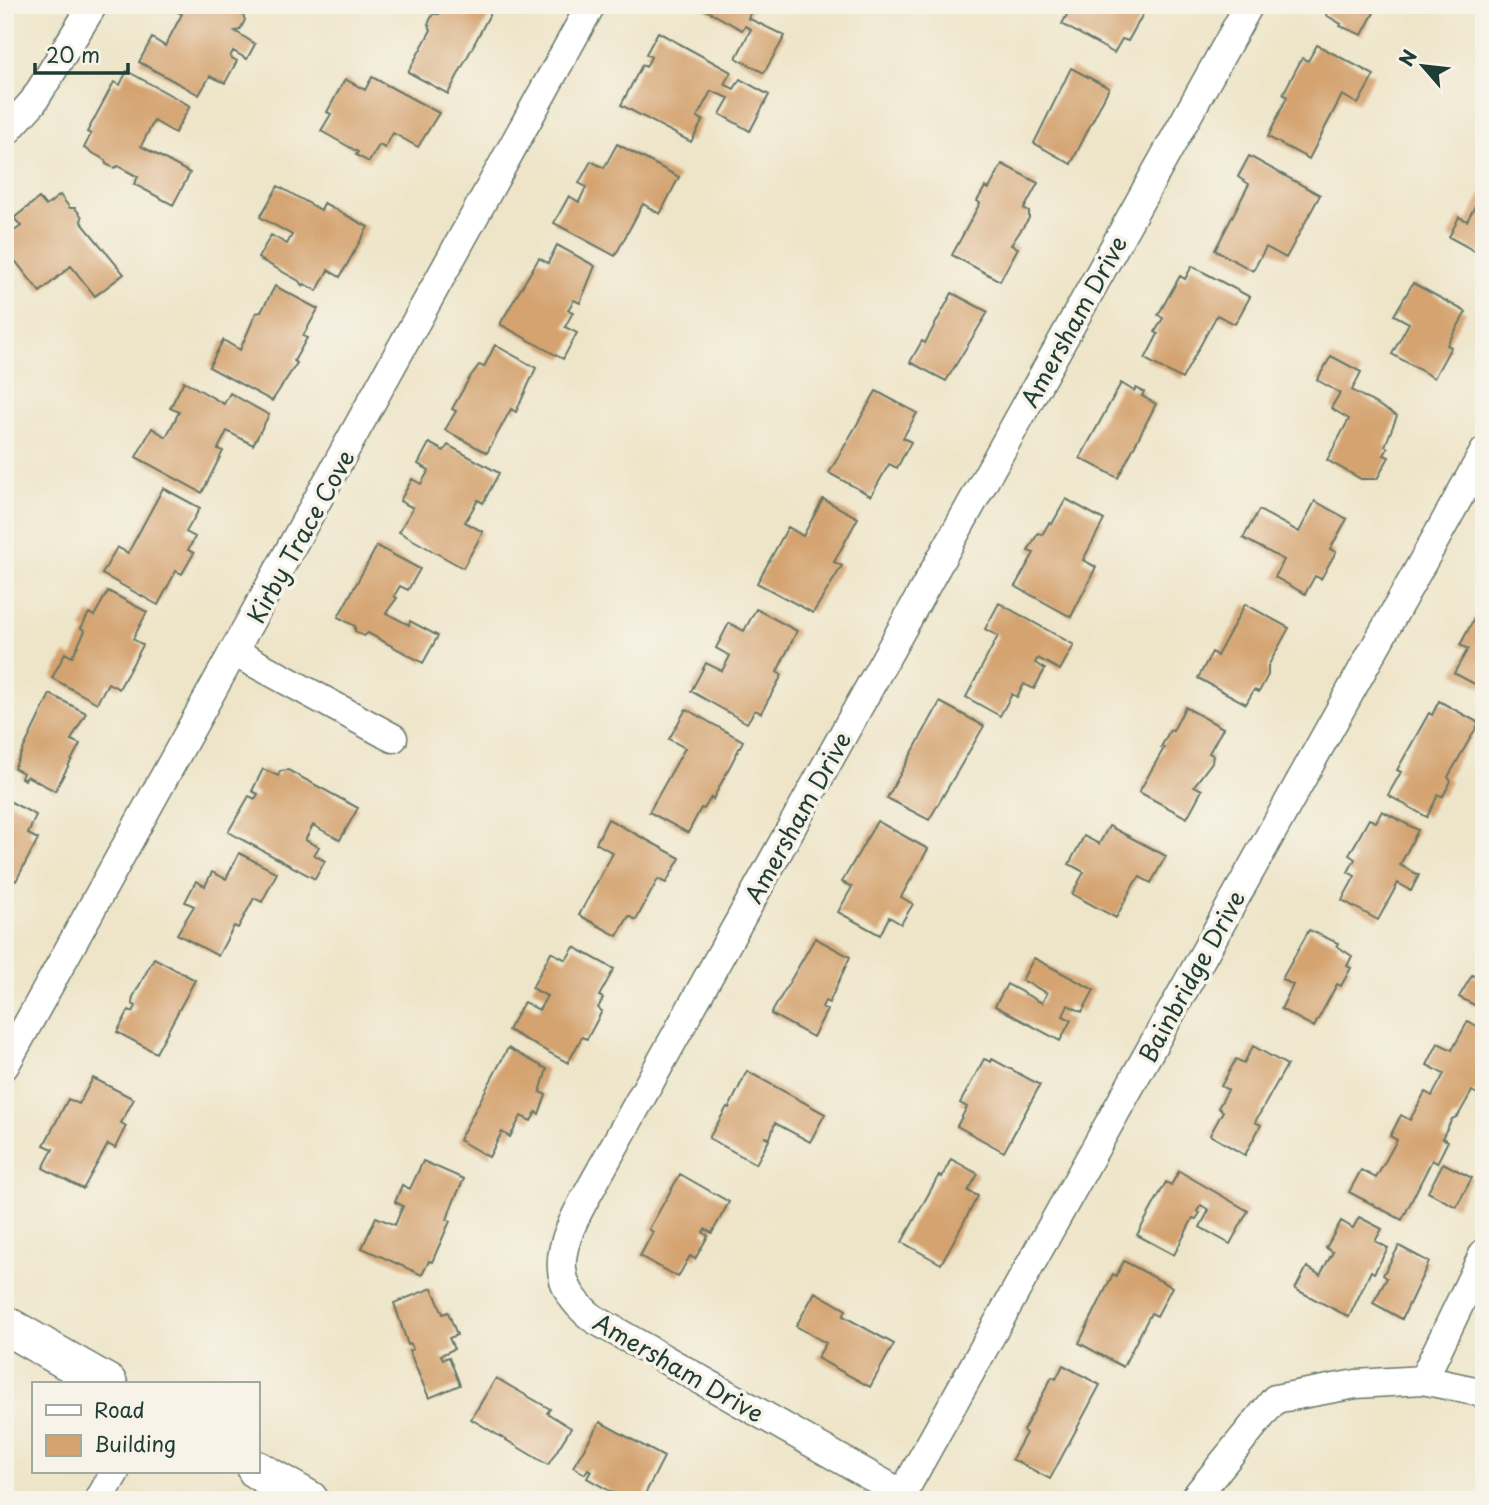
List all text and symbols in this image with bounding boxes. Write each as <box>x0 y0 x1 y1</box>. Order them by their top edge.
scale bar <box>35 32 128 76</box>
north arrow <box>1388 32 1458 102</box>
text: 20 m <box>46 38 100 70</box>
text: N <box>1391 44 1423 71</box>
street label: Amersham Drive <box>1011 228 1135 414</box>
street label: Kirby Trace Cove <box>237 443 363 629</box>
street label: Amersham Drive <box>735 724 859 910</box>
street label: Bainbridge Drive <box>1129 883 1253 1069</box>
street label: Amersham Drive <box>587 1304 771 1430</box>
legend <box>32 1382 259 1474</box>
text: Road <box>94 1393 145 1425</box>
text: Building <box>94 1427 176 1459</box>

